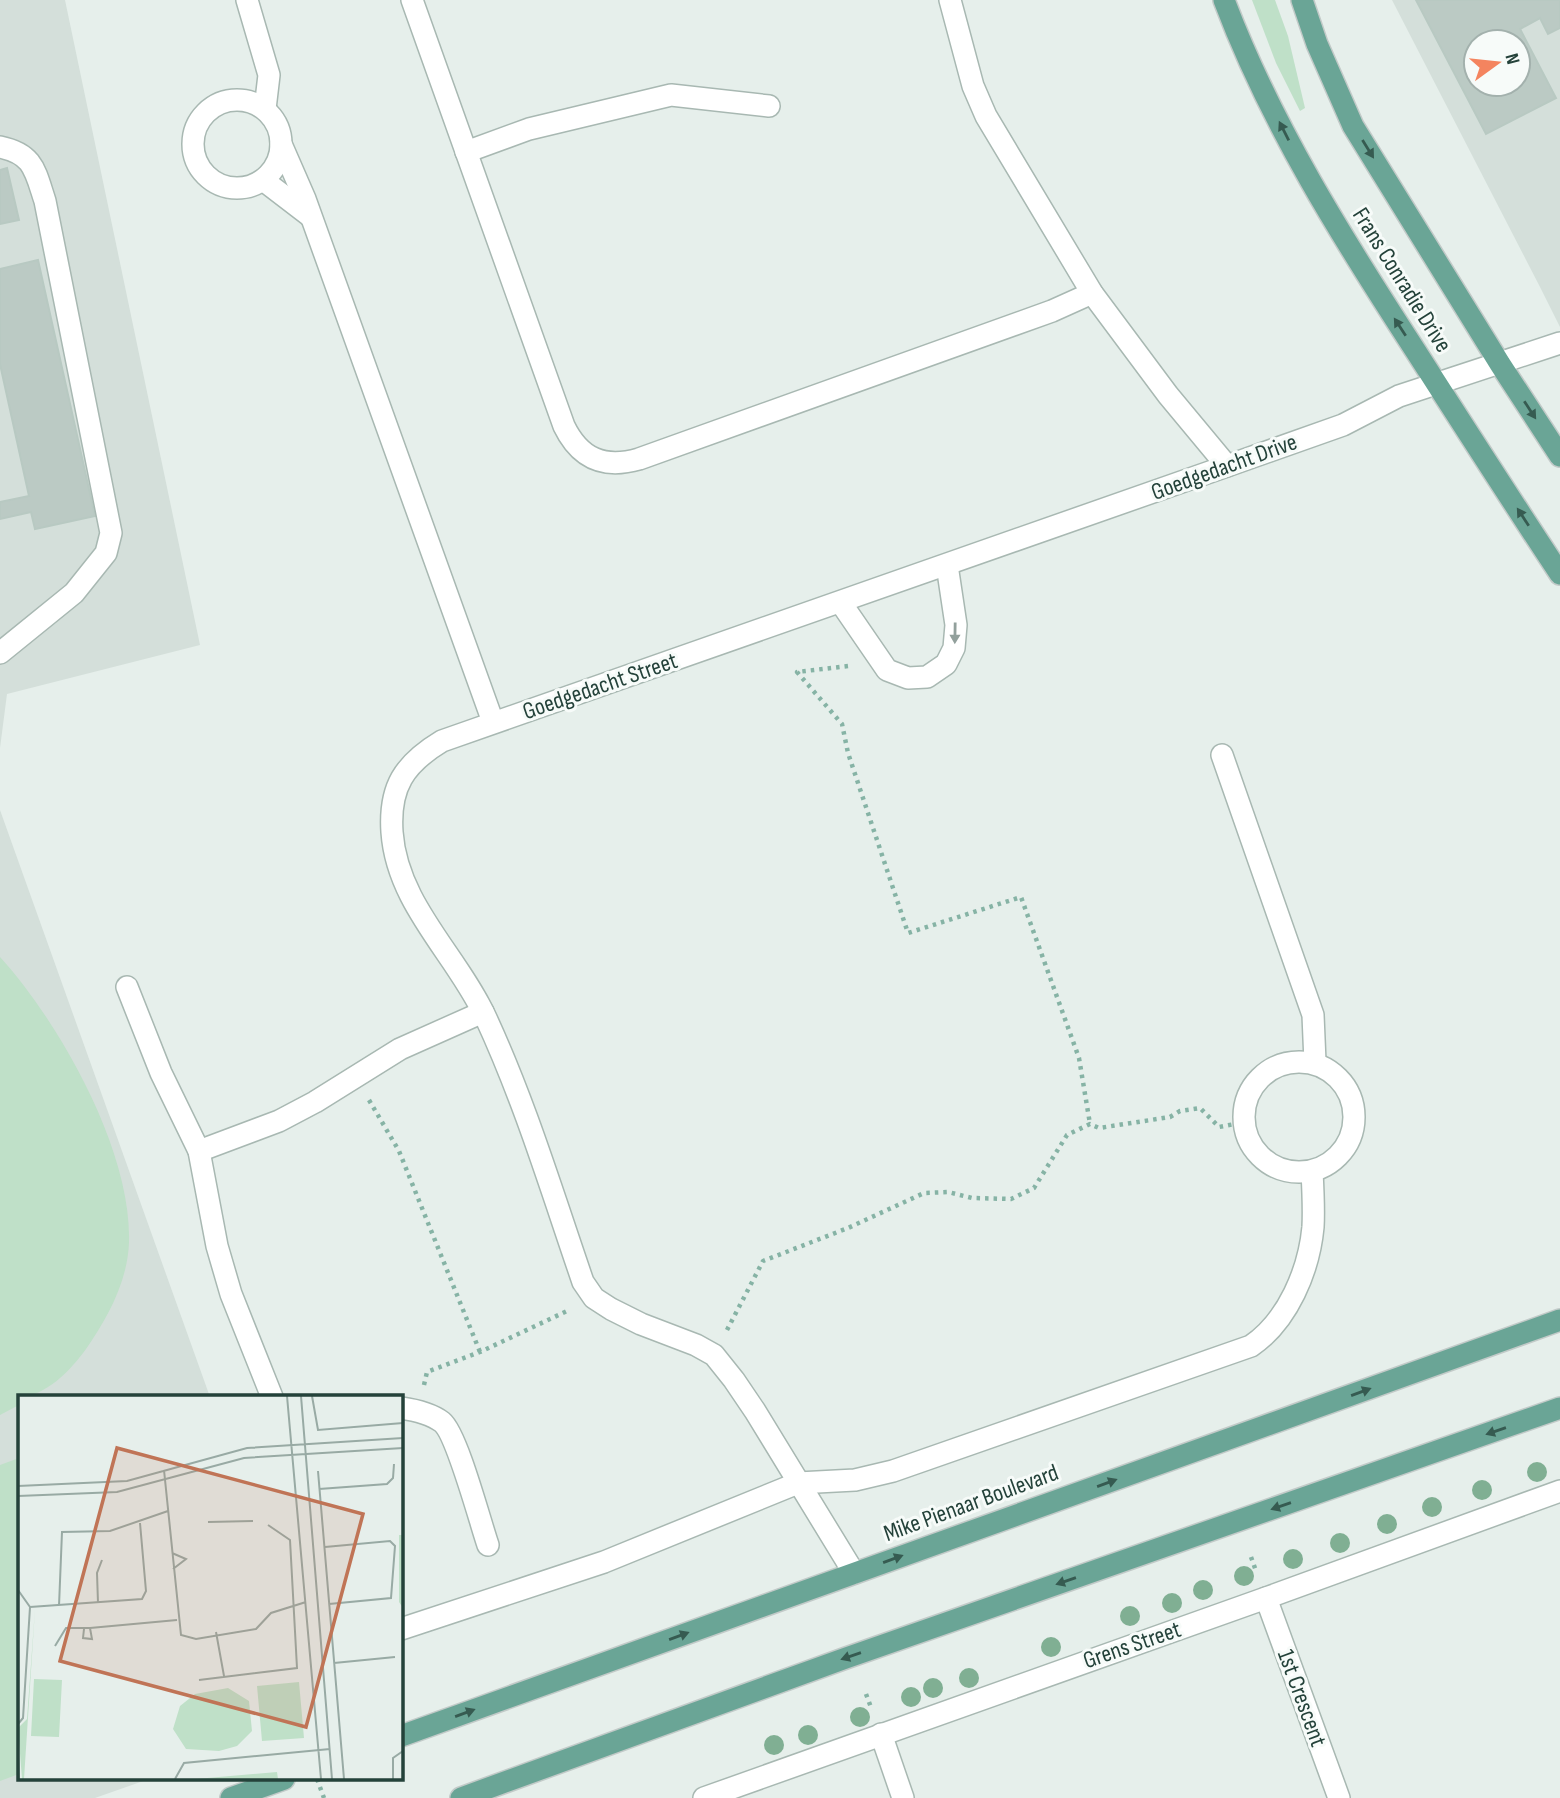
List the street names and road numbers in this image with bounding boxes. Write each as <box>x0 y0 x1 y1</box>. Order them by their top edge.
street label: Frans Conradie Drive <box>1346 202 1458 358</box>
street label: Goedgedacht Drive <box>1147 427 1301 507</box>
street label: Goedgedacht Street <box>519 646 681 726</box>
street label: Mike Pienaar Boulevard <box>880 1458 1062 1548</box>
street label: Grens Street <box>1079 1615 1185 1675</box>
street label: 1st Crescent <box>1271 1645 1333 1751</box>

